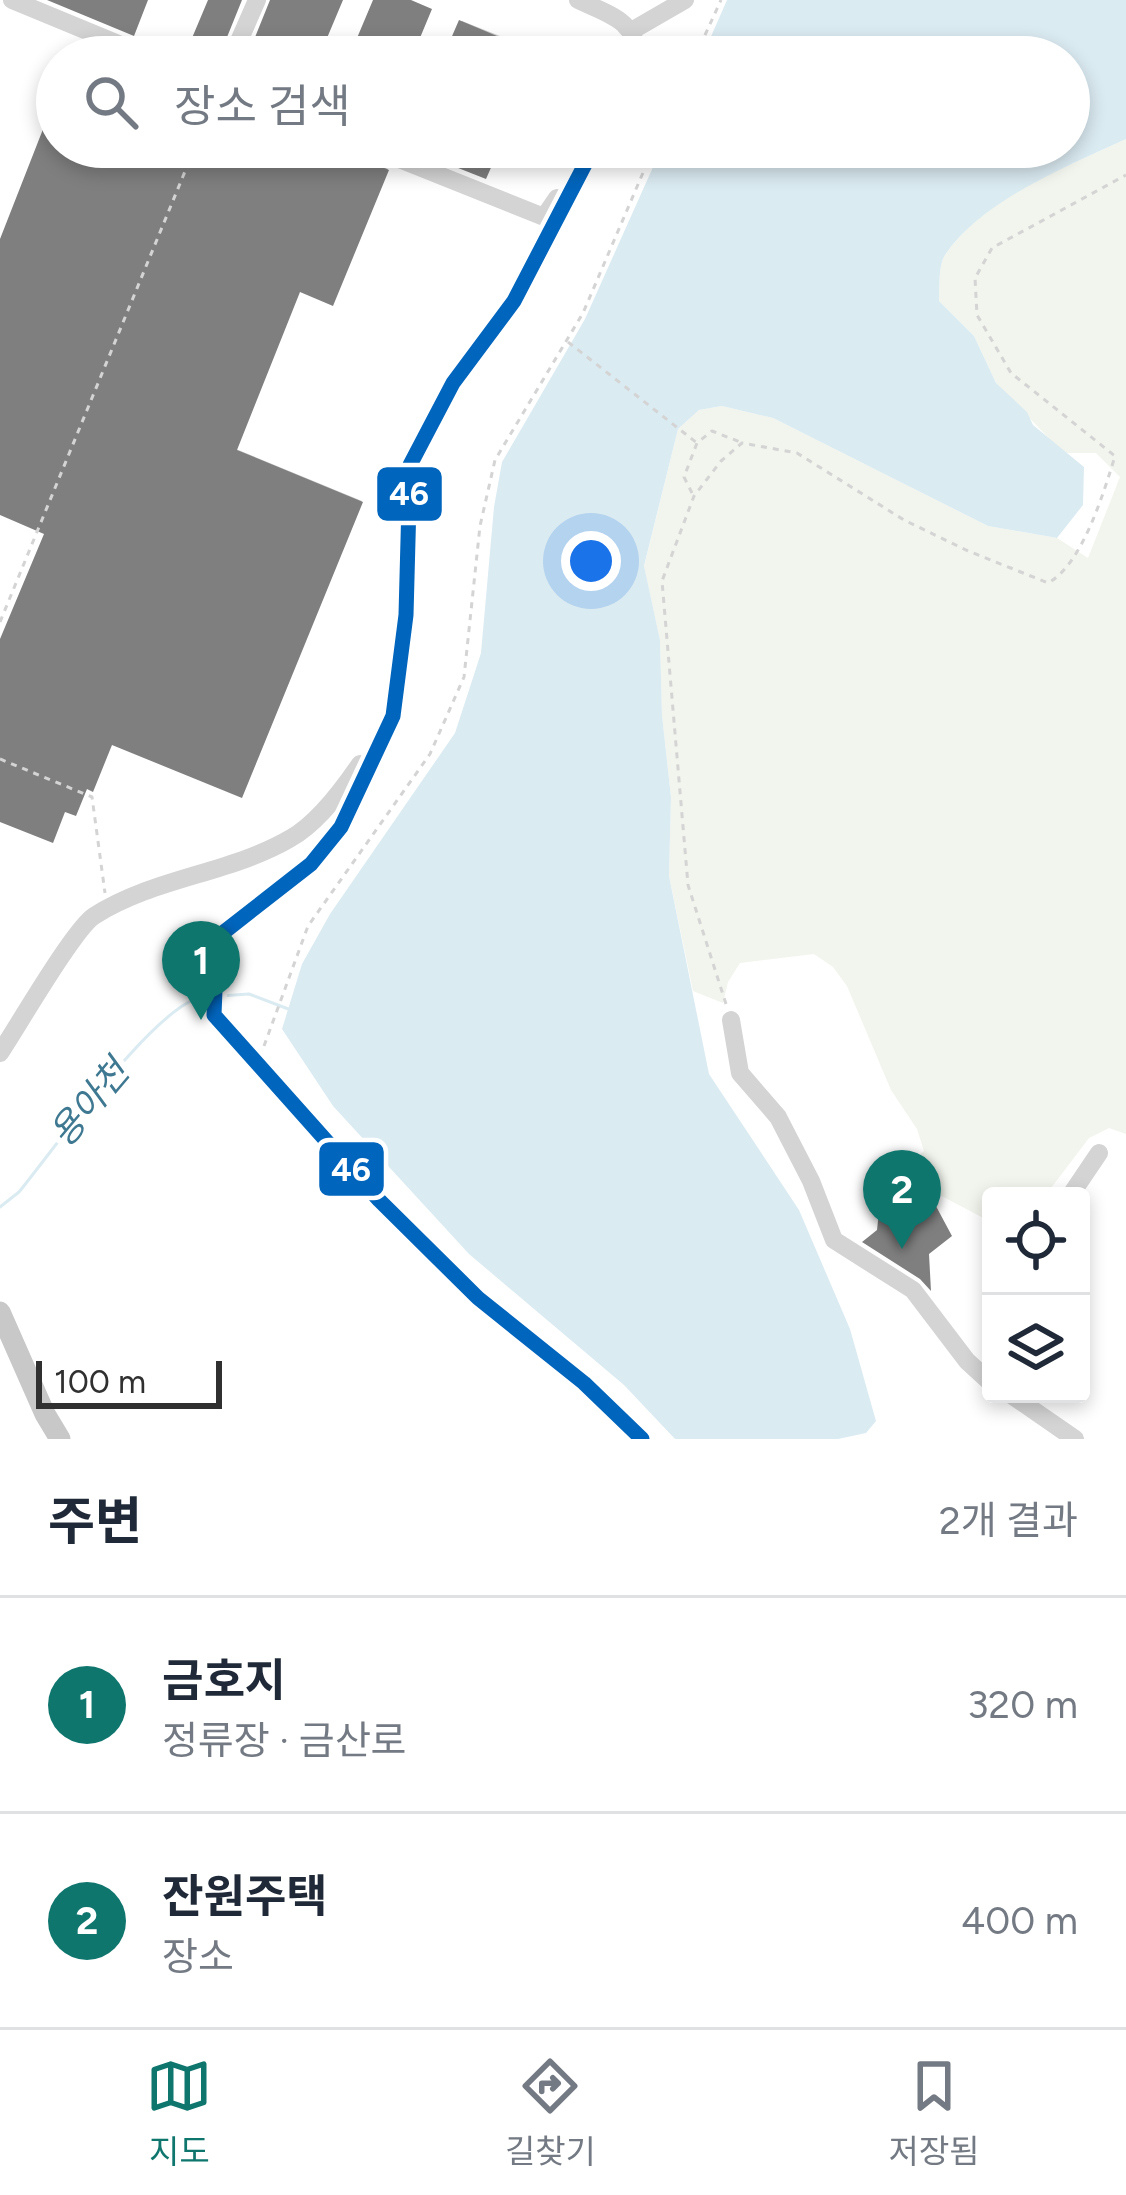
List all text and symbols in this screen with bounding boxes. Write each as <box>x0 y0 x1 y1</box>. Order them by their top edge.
search box <box>36 36 1090 168</box>
icon: search <box>78 69 144 135</box>
text: 장소 검색 <box>174 79 351 133</box>
line badge: 46 <box>375 465 444 523</box>
text: 46 <box>389 474 429 513</box>
your location <box>561 531 621 591</box>
pin: 1 <box>162 921 240 1020</box>
water label: 용아천 <box>41 1048 140 1155</box>
line badge: 46 <box>317 1140 386 1198</box>
text: 46 <box>331 1150 371 1189</box>
pin: 2 <box>863 1150 941 1249</box>
map controls <box>982 1187 1090 1403</box>
button: locate <box>982 1187 1090 1295</box>
button: layers <box>982 1295 1090 1403</box>
scale bar <box>36 1355 222 1408</box>
text: 100 m <box>54 1362 146 1401</box>
text: 주변 <box>48 1491 142 1552</box>
text: 2개 결과 <box>939 1497 1078 1544</box>
text: 금호지 <box>162 1653 286 1707</box>
text: 1 <box>79 1681 95 1728</box>
text: 320 m <box>967 1681 1078 1728</box>
text: 정류장 · 금산로 <box>162 1717 406 1764</box>
text: 잔원주택 <box>162 1869 328 1923</box>
text: 2 <box>76 1897 98 1944</box>
text: 400 m <box>961 1897 1078 1944</box>
text: 장소 <box>162 1933 234 1980</box>
tab: 지도 <box>146 2053 212 2173</box>
tab: 길찾기 <box>505 2053 596 2173</box>
tab: 저장됨 <box>889 2053 980 2173</box>

